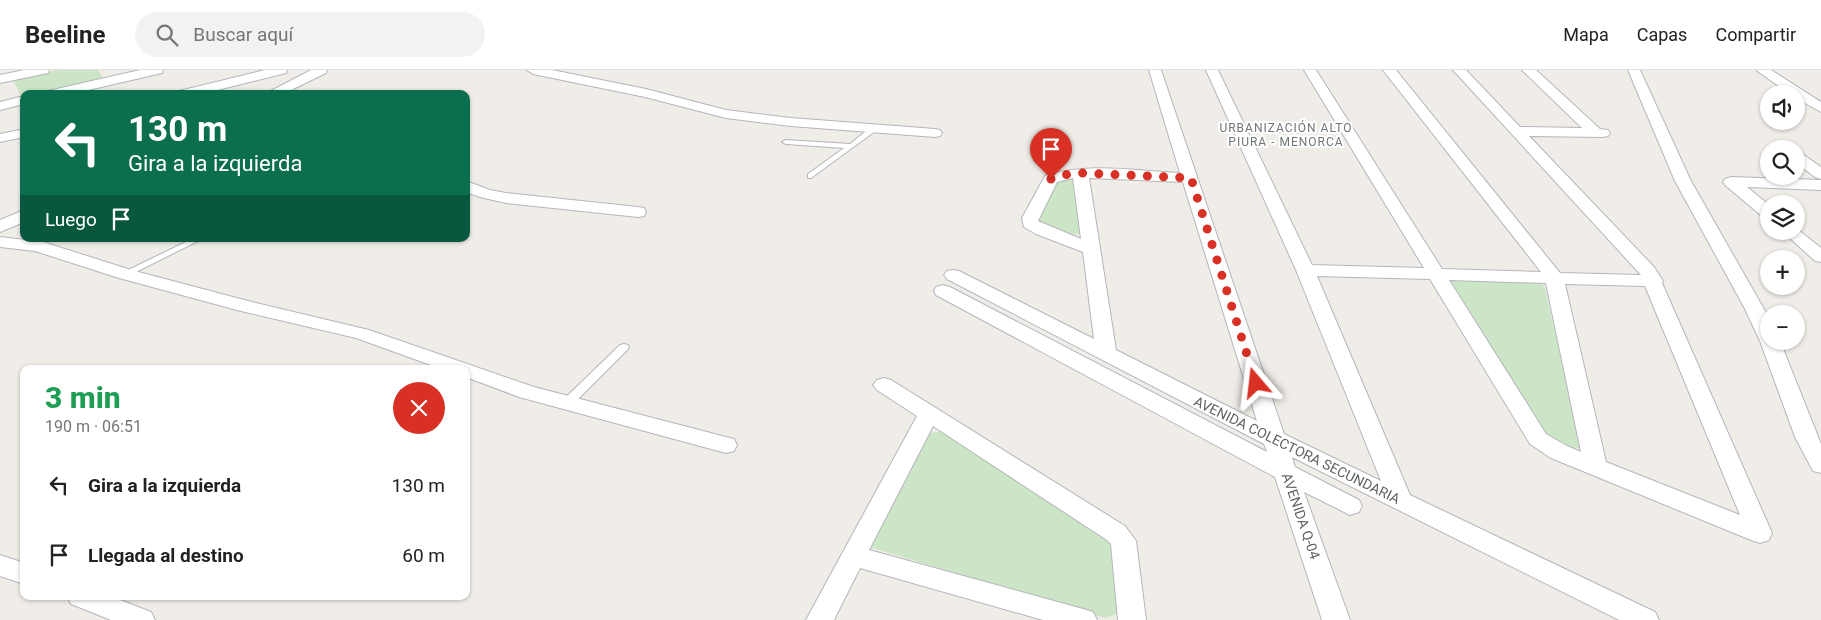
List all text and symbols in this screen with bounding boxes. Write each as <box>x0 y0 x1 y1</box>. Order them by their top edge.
search box <box>135 12 485 57</box>
text: Beeline <box>25 21 105 49</box>
icon: search <box>153 21 181 49</box>
text: Buscar aquí <box>193 23 293 46</box>
text: Mapa <box>1563 24 1609 45</box>
text: Capas <box>1637 24 1687 45</box>
text: Compartir <box>1715 24 1796 45</box>
map controls <box>1760 85 1805 350</box>
button: sound <box>1760 85 1805 130</box>
text: 130 m <box>128 109 227 150</box>
icon: left <box>45 110 110 175</box>
district label: URBANIZACIÓN ALTO PIURA - MENORCA <box>1219 120 1353 149</box>
pin <box>1030 128 1072 179</box>
icon: arrive <box>1037 135 1065 163</box>
button: search <box>1760 140 1805 185</box>
text: Gira a la izquierda <box>128 151 302 176</box>
button: layers <box>1760 195 1805 240</box>
icon: arrive <box>107 205 135 233</box>
text: Luego <box>45 208 97 231</box>
button: + <box>1760 250 1805 295</box>
button: − <box>1760 305 1805 350</box>
position arrow <box>1229 356 1281 408</box>
text: 3 min <box>45 380 121 415</box>
button: close <box>393 382 445 434</box>
street label: AVENIDA COLECTORA SECUNDARIA <box>1191 393 1403 507</box>
text: 190 m · 06:51 <box>45 417 142 436</box>
icon: left <box>45 471 73 499</box>
street label: AVENIDA Q-04 <box>1279 471 1323 561</box>
text: Gira a la izquierda <box>88 474 241 497</box>
text: 130 m <box>392 474 445 497</box>
icon: arrive <box>45 541 73 569</box>
text: Llegada al destino <box>88 544 244 567</box>
text: 60 m <box>402 544 445 567</box>

